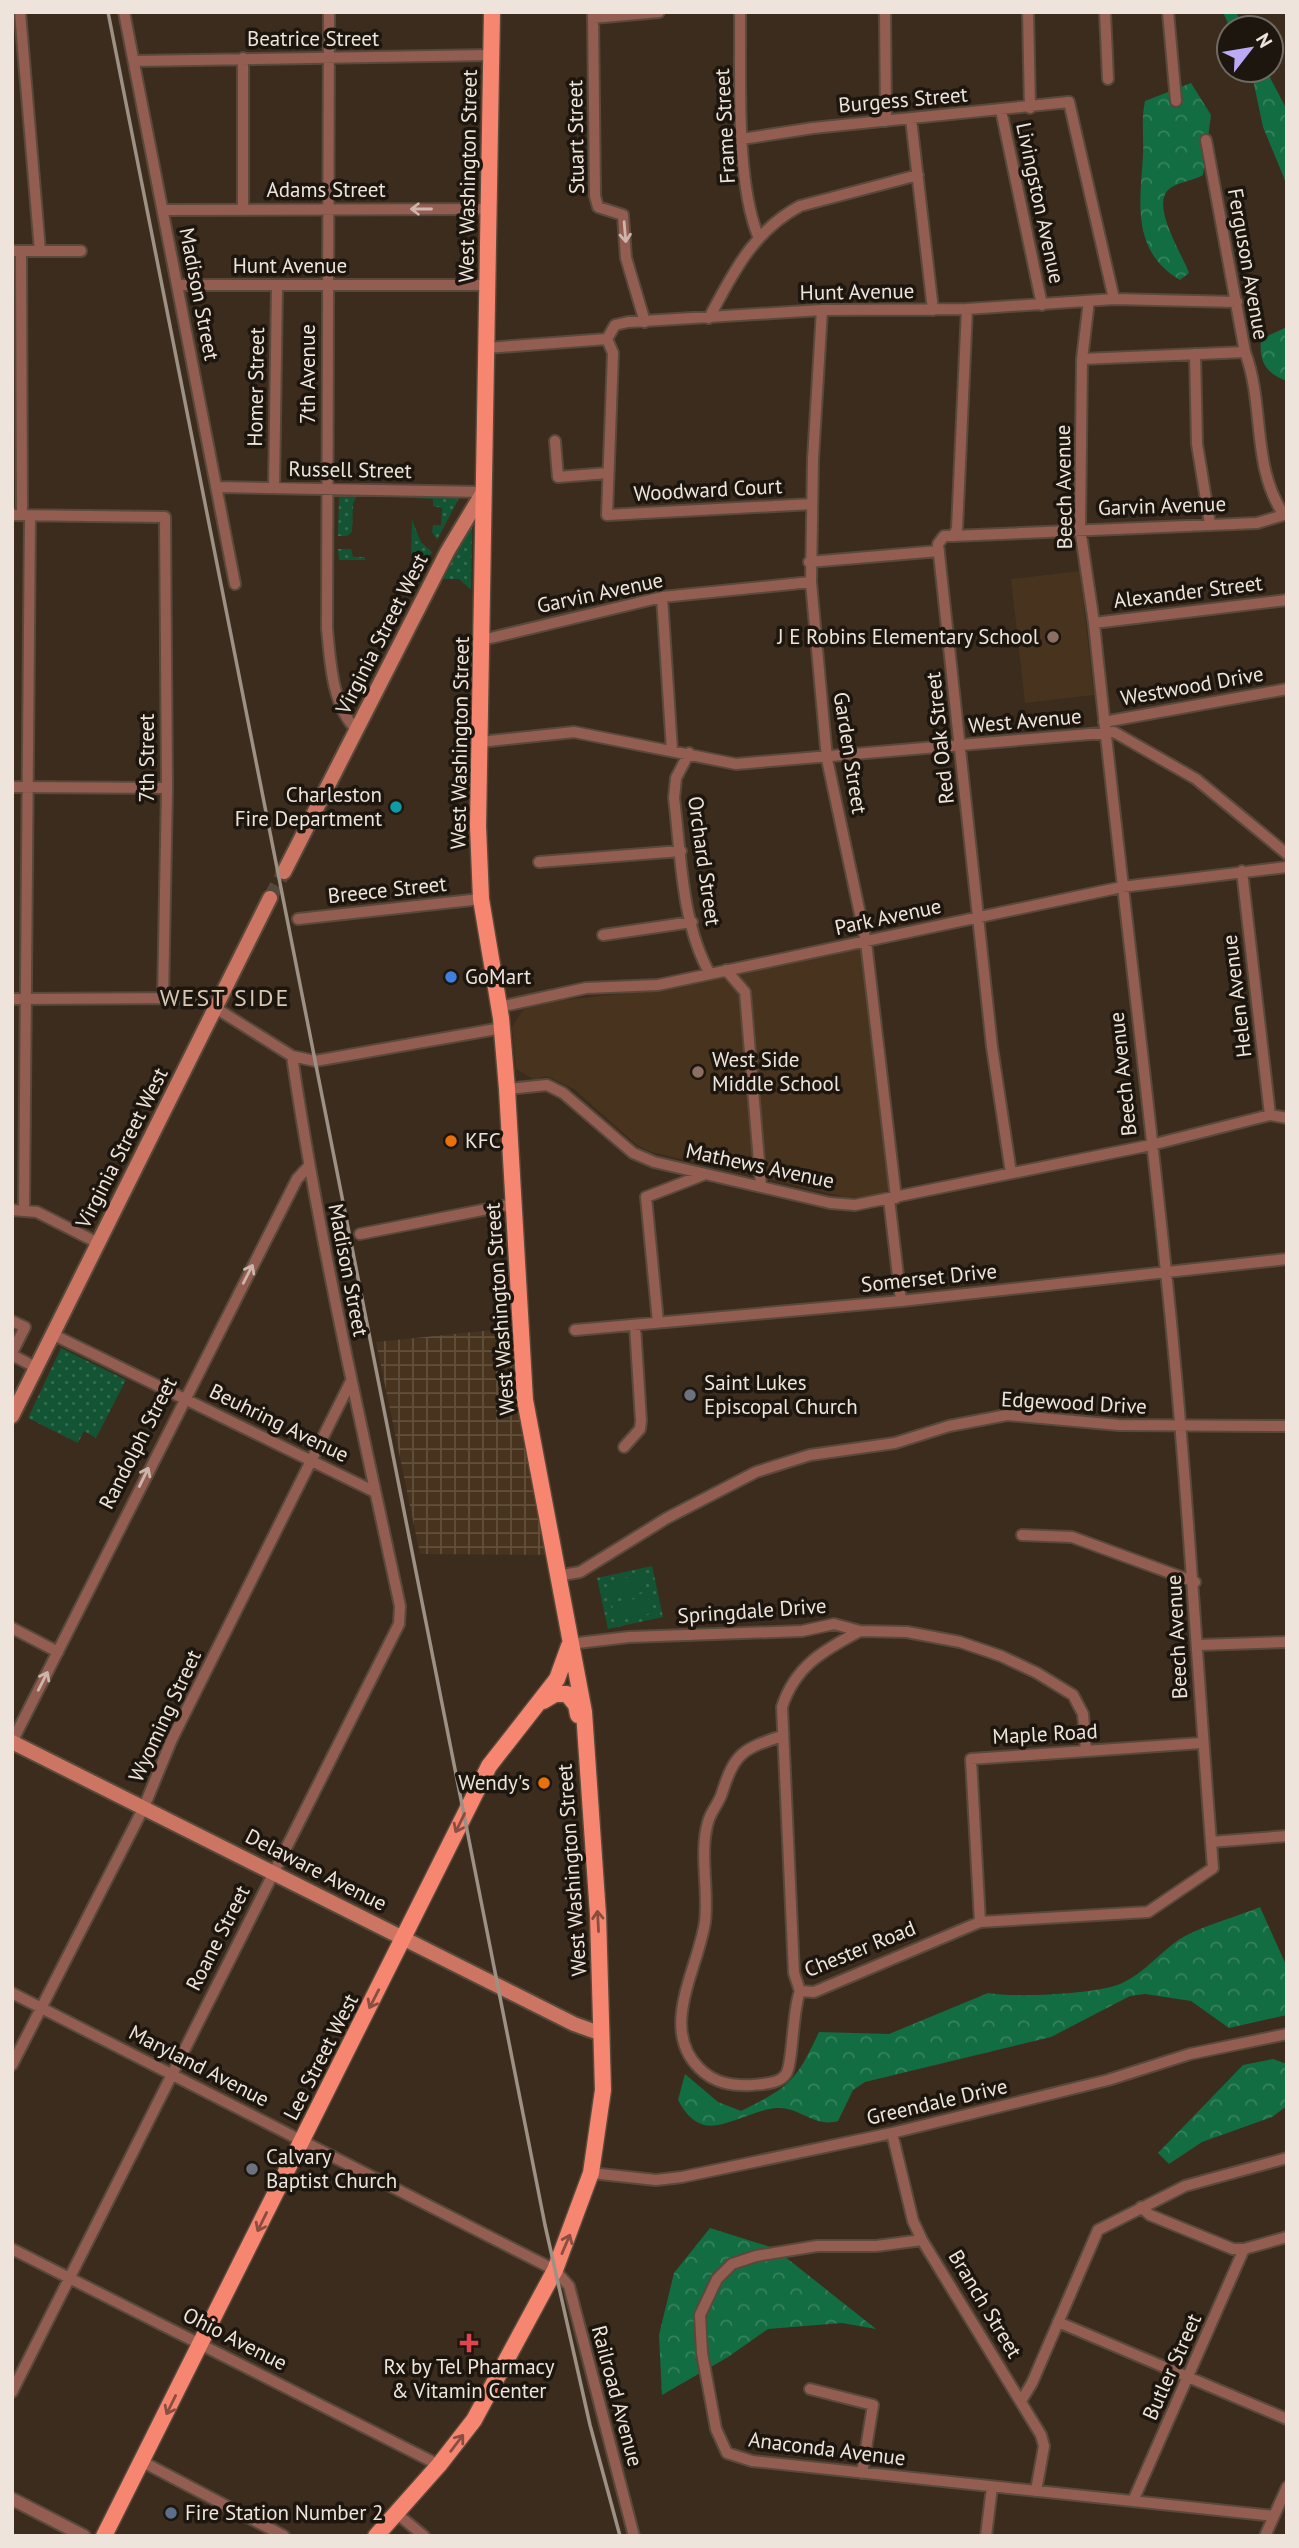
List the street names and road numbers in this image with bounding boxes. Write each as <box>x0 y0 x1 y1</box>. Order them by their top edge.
street label: Beatrice Street <box>247 25 379 52</box>
street label: Frame Street <box>708 68 741 184</box>
street label: West Washington Street <box>452 69 483 283</box>
street label: Stuart Street <box>561 80 590 194</box>
street label: Burgess Street <box>837 80 969 119</box>
street label: Livingston Avenue <box>1010 120 1071 286</box>
street label: Adams Street <box>266 176 386 203</box>
street label: Ferguson Avenue <box>1222 186 1275 342</box>
street label: Madison Street <box>173 225 226 363</box>
street label: Hunt Avenue <box>233 252 347 279</box>
street label: Hunt Avenue <box>799 277 914 306</box>
street label: 7th Avenue <box>294 324 321 424</box>
street label: Homer Street <box>241 327 270 447</box>
street label: Beech Avenue <box>1049 424 1078 550</box>
street label: Russell Street <box>288 455 412 484</box>
street label: Woodward Court <box>633 472 783 507</box>
street label: Garvin Avenue <box>1097 490 1227 521</box>
street label: Virginia Street West <box>329 549 434 720</box>
street label: Garvin Avenue <box>534 566 665 619</box>
street label: Alexander Street <box>1112 569 1264 614</box>
street label: West Washington Street <box>444 636 475 850</box>
street label: Westwood Drive <box>1118 660 1266 711</box>
street label: Red Oak Street <box>919 671 960 805</box>
street label: Garden Street <box>828 690 873 816</box>
street label: West Avenue <box>967 702 1083 739</box>
street label: 7th Street <box>133 714 160 802</box>
street label: Orchard Street <box>682 794 727 927</box>
street label: Breece Street <box>326 870 448 909</box>
street label: Park Avenue <box>832 892 944 941</box>
street label: Helen Avenue <box>1216 933 1257 1059</box>
street label: Beech Avenue <box>1103 1011 1142 1137</box>
street label: Virginia Street West <box>69 1063 174 1234</box>
street label: Mathews Avenue <box>684 1137 837 1194</box>
street label: Madison Street <box>322 1201 375 1339</box>
street label: West Washington Street <box>479 1202 520 1416</box>
street label: Somerset Drive <box>860 1257 998 1298</box>
street label: Randolph Street <box>93 1372 182 1513</box>
street label: Beuhring Avenue <box>205 1377 353 1468</box>
street label: Edgewood Drive <box>1000 1385 1148 1420</box>
street label: Beech Avenue <box>1160 1574 1193 1700</box>
street label: Springdale Drive <box>677 1592 827 1629</box>
street label: Wyoming Street <box>122 1645 207 1786</box>
street label: Maple Road <box>992 1717 1098 1750</box>
street label: West Washington Street <box>551 1763 592 1977</box>
street label: Delaware Avenue <box>241 1822 391 1917</box>
street label: Roane Street <box>180 1881 256 1995</box>
street label: Chester Road <box>800 1914 919 1983</box>
street label: Lee Street West <box>277 1989 364 2125</box>
street label: Maryland Avenue <box>125 2019 274 2112</box>
street label: Greendale Drive <box>864 2072 1010 2131</box>
street label: Branch Street <box>943 2245 1028 2363</box>
street label: Ohio Avenue <box>179 2301 292 2376</box>
street label: Butler Street <box>1136 2309 1207 2424</box>
street label: Railroad Avenue <box>586 2322 649 2469</box>
street label: Anaconda Avenue <box>747 2425 907 2472</box>

